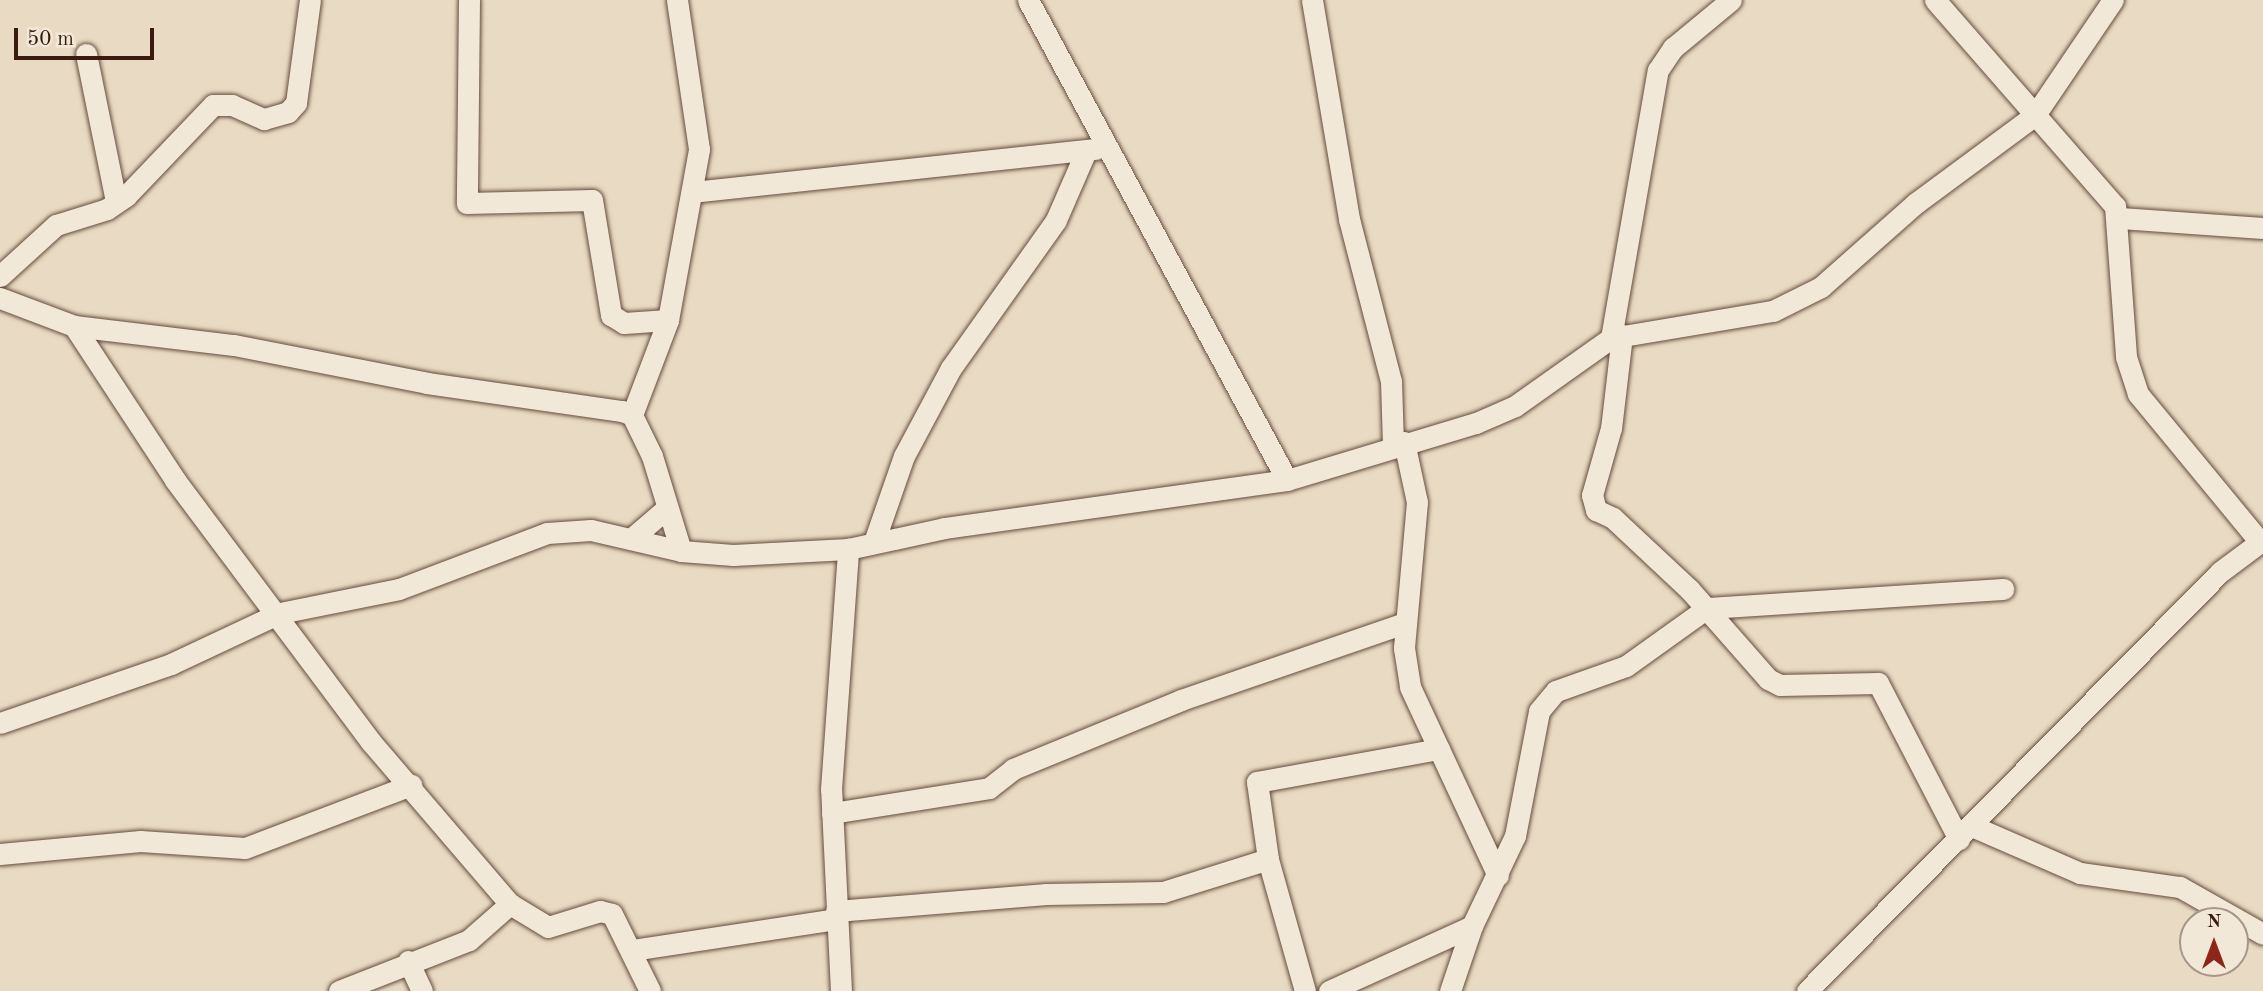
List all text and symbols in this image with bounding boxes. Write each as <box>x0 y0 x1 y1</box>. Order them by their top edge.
scale bar <box>18 14 158 58</box>
text: 50 m <box>27 29 74 50</box>
north arrow <box>2179 907 2249 977</box>
text: N <box>2207 913 2221 932</box>

